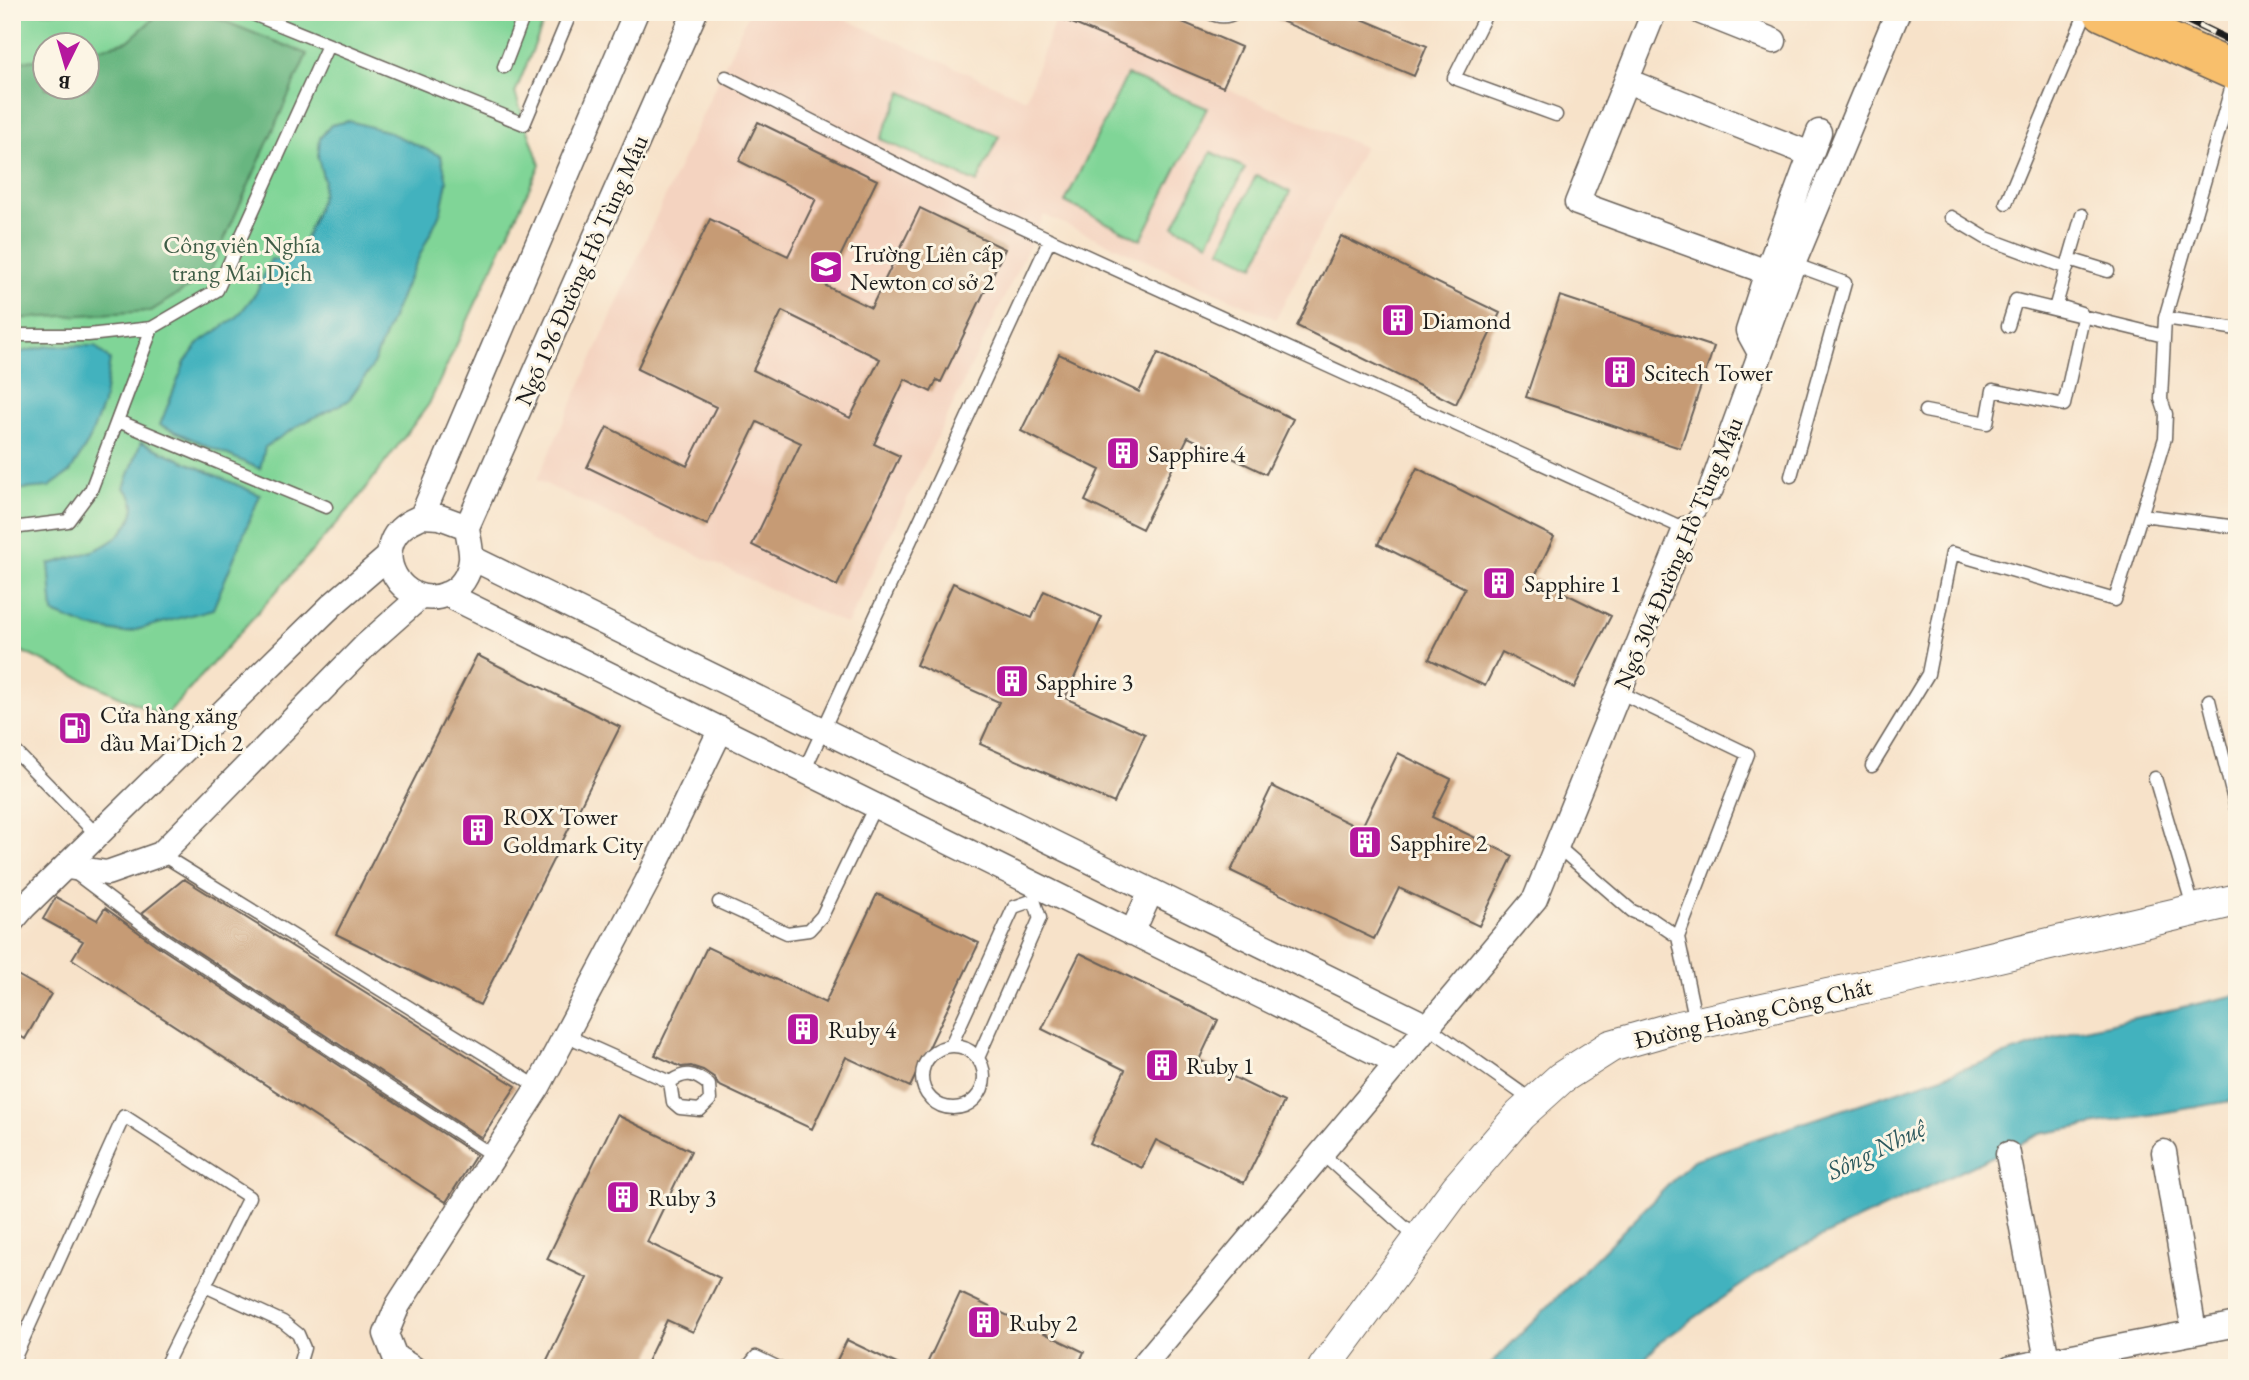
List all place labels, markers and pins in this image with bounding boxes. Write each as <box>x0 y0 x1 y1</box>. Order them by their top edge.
place label: Trường Liên cấp Newton cơ sở 2 <box>850 238 1003 297</box>
school or university icon: Trường Liên cấp Newton cơ sở 2 <box>807 248 845 286</box>
building icon: Diamond <box>1379 301 1417 339</box>
place label: Diamond <box>1422 305 1512 336</box>
building icon: Scitech Tower <box>1601 353 1639 391</box>
place label: Scitech Tower <box>1644 357 1773 388</box>
building icon: Sapphire 4 <box>1104 434 1142 472</box>
place label: Sapphire 4 <box>1148 438 1246 469</box>
building icon: Sapphire 1 <box>1480 564 1518 602</box>
place label: Sapphire 1 <box>1524 568 1621 599</box>
building icon: Sapphire 3 <box>993 662 1031 700</box>
place label: Sapphire 3 <box>1036 666 1133 697</box>
place label: Cửa hàng xăng dầu Mai Dịch 2 <box>100 699 243 758</box>
fuel station icon: Cửa hàng xăng dầu Mai Dịch 2 <box>56 709 94 747</box>
place label: ROX Tower Goldmark City <box>503 801 644 860</box>
building icon: ROX Tower Goldmark City <box>459 811 497 849</box>
building icon: Sapphire 2 <box>1346 823 1384 861</box>
place label: Sapphire 2 <box>1390 827 1488 858</box>
building icon: Ruby 4 <box>784 1010 822 1048</box>
place label: Ruby 4 <box>828 1014 897 1045</box>
building icon: Ruby 1 <box>1143 1046 1181 1084</box>
place label: Ruby 1 <box>1186 1050 1254 1081</box>
building icon: Ruby 3 <box>604 1178 642 1216</box>
place label: Ruby 3 <box>648 1182 716 1213</box>
building icon: Ruby 2 <box>965 1303 1003 1341</box>
place label: Ruby 2 <box>1009 1307 1078 1338</box>

